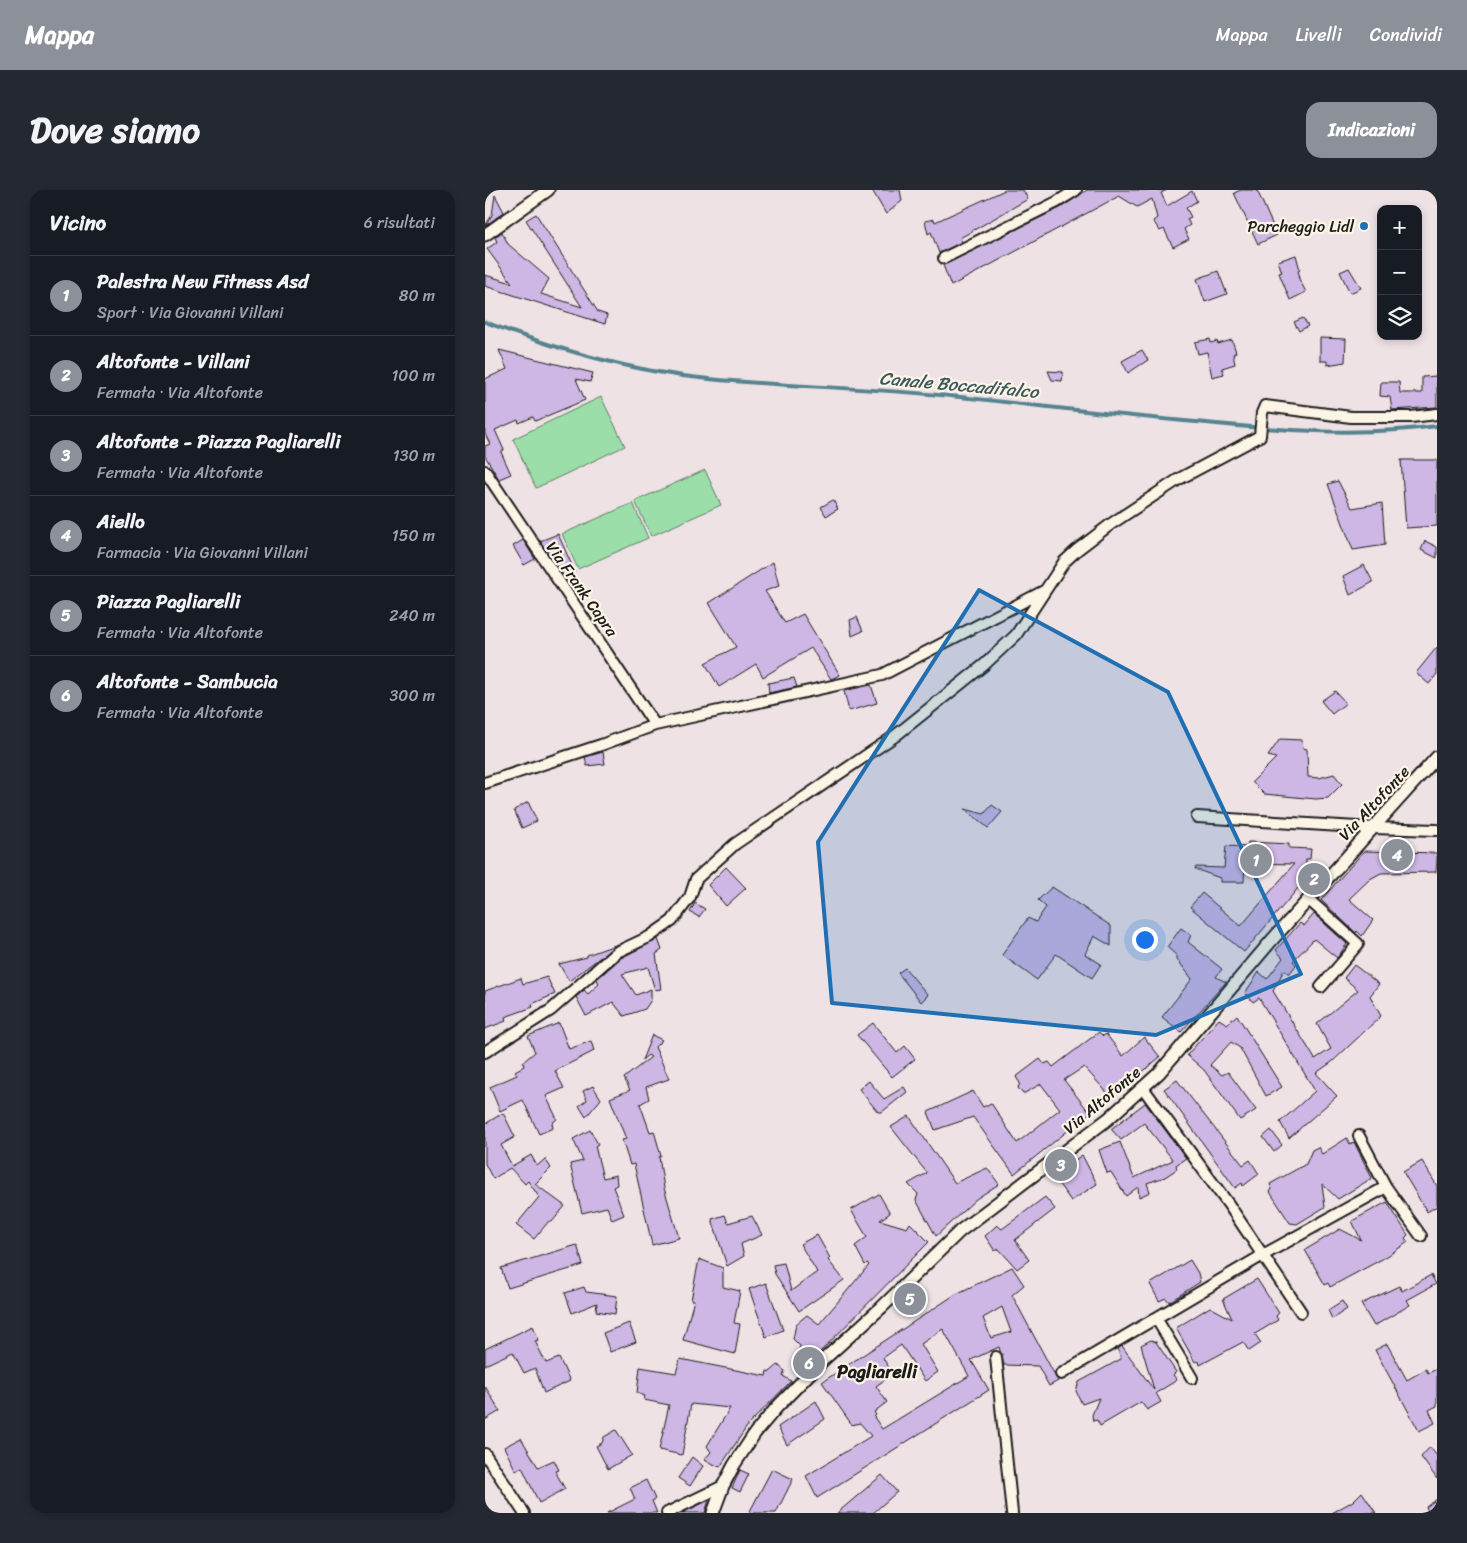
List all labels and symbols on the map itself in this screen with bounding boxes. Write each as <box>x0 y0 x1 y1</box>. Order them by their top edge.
place label: Parcheggio Lidl <box>1247 212 1354 241</box>
marker: Parcheggio Lidl <box>1358 220 1370 232</box>
water label: Canale Boccadifalco <box>878 362 1042 408</box>
street label: Via Frank Capra <box>538 535 626 644</box>
street label: Via Altofonte <box>1331 758 1417 848</box>
pin: 4 <box>1381 836 1413 874</box>
pin: 1 <box>1240 841 1272 879</box>
pin: 2 <box>1298 860 1330 898</box>
your location <box>1132 927 1158 953</box>
street label: Via Altofonte <box>1056 1058 1148 1142</box>
pin: 3 <box>1045 1146 1077 1184</box>
pin: 5 <box>894 1280 926 1318</box>
pin: 6 <box>793 1344 825 1382</box>
district label: Pagliarelli <box>837 1356 918 1388</box>

